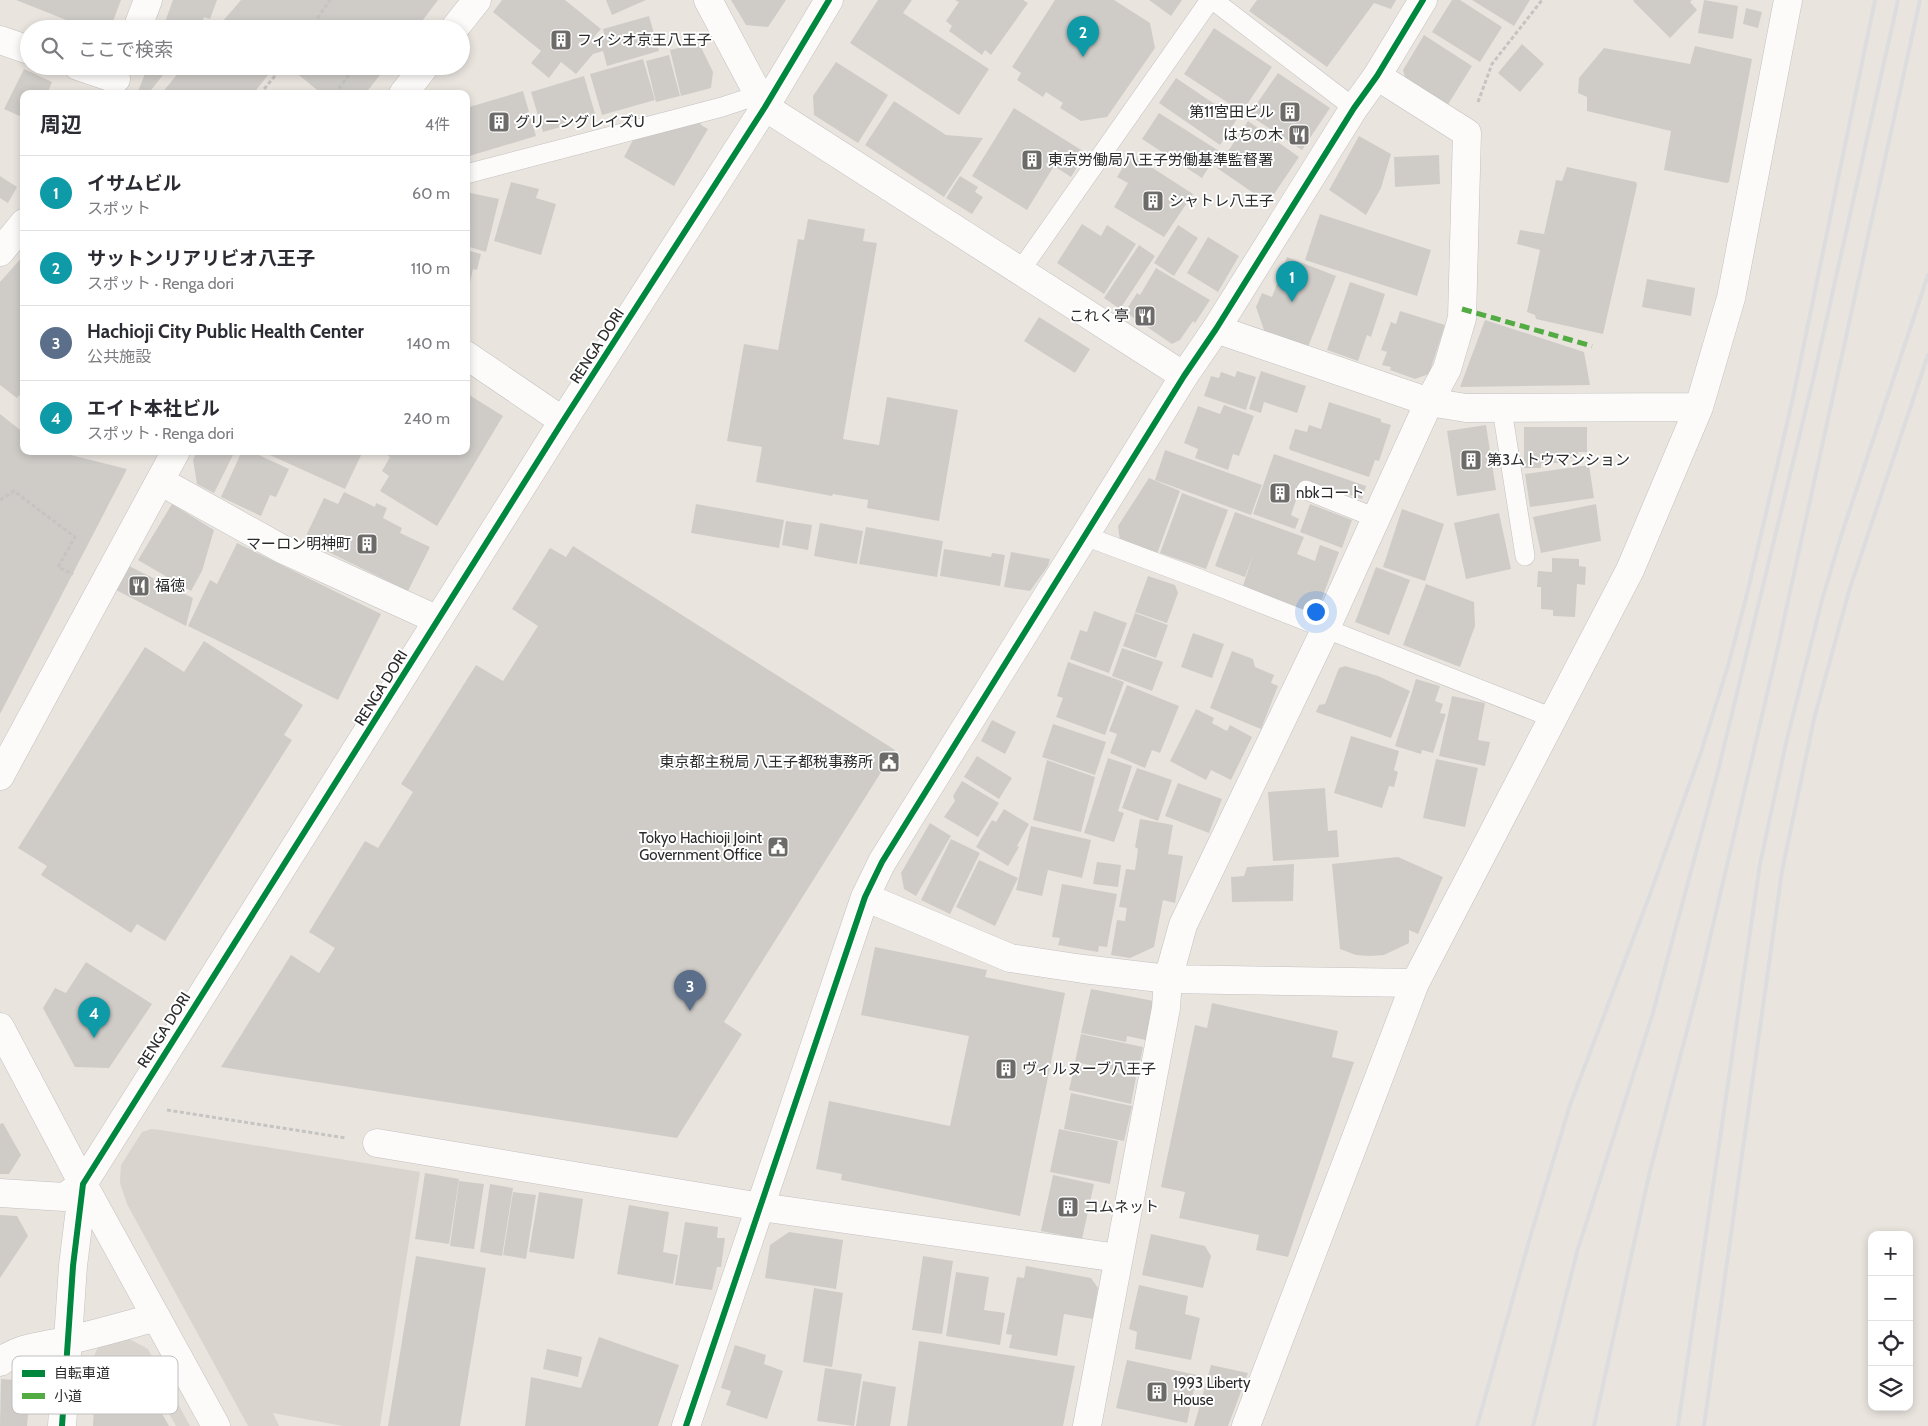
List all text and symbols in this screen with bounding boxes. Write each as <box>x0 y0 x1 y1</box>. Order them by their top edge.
pin: 2 <box>1067 16 1099 57</box>
search box <box>20 20 470 75</box>
building icon: フィシオ京王八王子 <box>549 28 573 52</box>
place label: フィシオ京王八王子 <box>577 31 712 49</box>
icon: search <box>38 34 66 62</box>
text: ここで検索 <box>78 38 173 61</box>
building icon: 第11宮田ビル <box>1278 100 1302 124</box>
place label: 第11宮田ビル <box>1189 103 1274 121</box>
building icon: グリーングレイズU <box>487 110 511 134</box>
text: 周辺 <box>40 112 82 137</box>
place label: グリーングレイズU <box>515 113 645 131</box>
text: 4件 <box>425 115 450 134</box>
restaurant icon: はちの木 <box>1287 123 1311 147</box>
place label: はちの木 <box>1223 126 1283 144</box>
building icon: 東京労働局八王子労働基準監督署 <box>1020 148 1044 172</box>
place label: 東京労働局八王子労働基準監督署 <box>1048 151 1273 169</box>
text: イサムビル <box>87 172 182 195</box>
text: 1 <box>53 184 59 203</box>
text: 60 m <box>412 184 450 203</box>
building icon: シャトレ八王子 <box>1141 189 1165 213</box>
place label: シャトレ八王子 <box>1169 192 1274 210</box>
text: スポット <box>87 199 151 218</box>
text: サットンリアリビオ八王子 <box>87 247 315 270</box>
text: 2 <box>52 259 60 278</box>
text: 110 m <box>411 259 450 278</box>
pin: 1 <box>1276 261 1308 302</box>
text: スポット · Renga dori <box>87 274 234 293</box>
restaurant icon: これく亭 <box>1133 304 1157 328</box>
street label: RENGA DORI <box>566 305 628 387</box>
place label: これく亭 <box>1069 307 1129 325</box>
text: Hachioji City Public Health Center <box>87 320 364 343</box>
text: 3 <box>52 334 60 353</box>
text: 140 m <box>407 334 450 353</box>
text: 公共施設 <box>87 347 151 366</box>
text: エイト本社ビル <box>87 397 220 420</box>
text: 4 <box>51 409 61 428</box>
text: 240 m <box>404 409 450 428</box>
text: スポット · Renga dori <box>87 424 234 443</box>
building icon: 第3ムトウマンション <box>1459 448 1483 472</box>
place label: 第3ムトウマンション <box>1487 451 1630 469</box>
building icon: nbkコート <box>1268 481 1292 505</box>
place label: nbkコート <box>1296 484 1364 502</box>
building icon: マーロン明神町 <box>355 532 379 556</box>
place label: マーロン明神町 <box>246 535 351 553</box>
restaurant icon: 福徳 <box>127 574 151 598</box>
place label: 福徳 <box>155 577 185 595</box>
your location <box>1303 599 1329 625</box>
street label: RENGA DORI <box>351 647 411 729</box>
public building icon: 東京都主税局 八王子都税事務所 <box>877 750 901 774</box>
place label: 東京都主税局 八王子都税事務所 <box>660 753 873 771</box>
place label: Tokyo Hachioji Joint Government Office <box>639 829 762 864</box>
public building icon: Tokyo Hachioji Joint Government Office <box>766 835 790 859</box>
pin: 3 <box>674 970 706 1011</box>
street label: RENGA DORI <box>134 989 194 1071</box>
pin: 4 <box>78 997 110 1038</box>
building icon: ヴィルヌーブ八王子 <box>994 1057 1018 1081</box>
place label: ヴィルヌーブ八王子 <box>1022 1060 1156 1078</box>
building icon: コムネット <box>1056 1195 1080 1219</box>
place label: コムネット <box>1084 1198 1159 1216</box>
map controls <box>1868 1231 1913 1411</box>
button: + <box>1868 1231 1913 1276</box>
button: − <box>1868 1276 1913 1321</box>
button: locate <box>1868 1321 1913 1366</box>
legend <box>12 1356 178 1414</box>
text: 自転車道 <box>54 1364 110 1382</box>
button: layers <box>1868 1366 1913 1411</box>
place label: 1993 Liberty House <box>1173 1374 1251 1409</box>
building icon: 1993 Liberty House <box>1145 1380 1169 1404</box>
text: 小道 <box>54 1387 82 1405</box>

